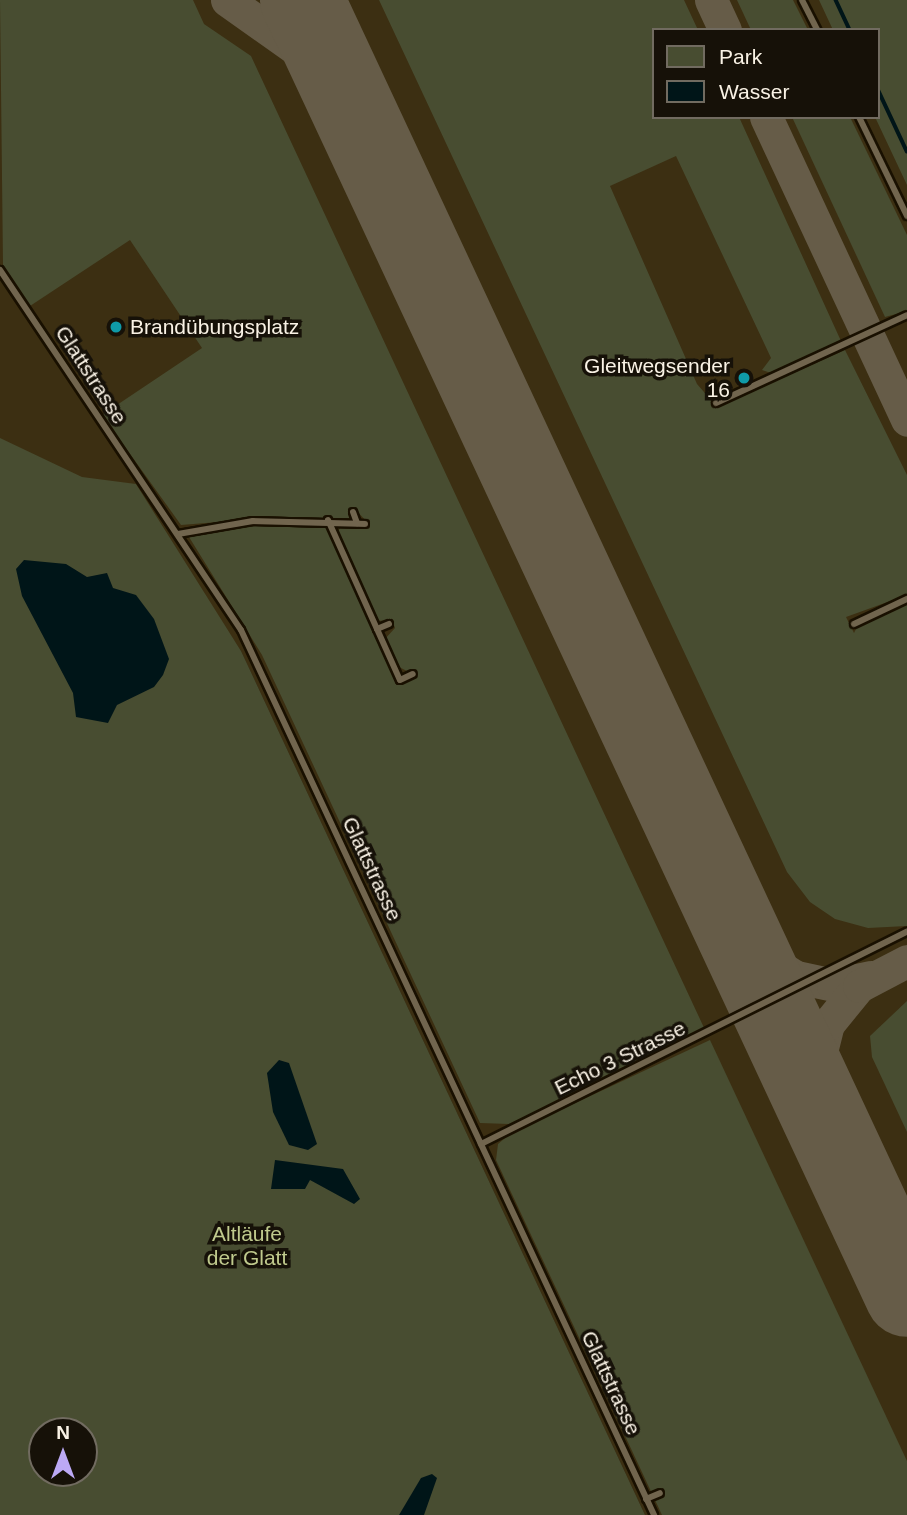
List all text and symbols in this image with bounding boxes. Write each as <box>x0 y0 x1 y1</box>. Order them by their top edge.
legend <box>652 28 879 119</box>
text: Park <box>719 45 762 68</box>
text: Wasser <box>719 80 789 103</box>
place label: Brandübungsplatz <box>130 314 299 340</box>
marker: Brandübungsplatz <box>108 319 124 335</box>
street label: Glattstrasse <box>50 321 132 429</box>
place label: Gleitwegsender 16 <box>584 353 730 403</box>
marker: Gleitwegsender 16 <box>736 370 752 386</box>
street label: Glattstrasse <box>337 813 407 925</box>
street label: Echo 3 Strasse <box>550 1015 690 1101</box>
park label: Altläufe der Glatt <box>207 1221 287 1271</box>
street label: Glattstrasse <box>576 1327 646 1439</box>
north arrow <box>28 1417 98 1487</box>
text: N <box>56 1422 70 1443</box>

